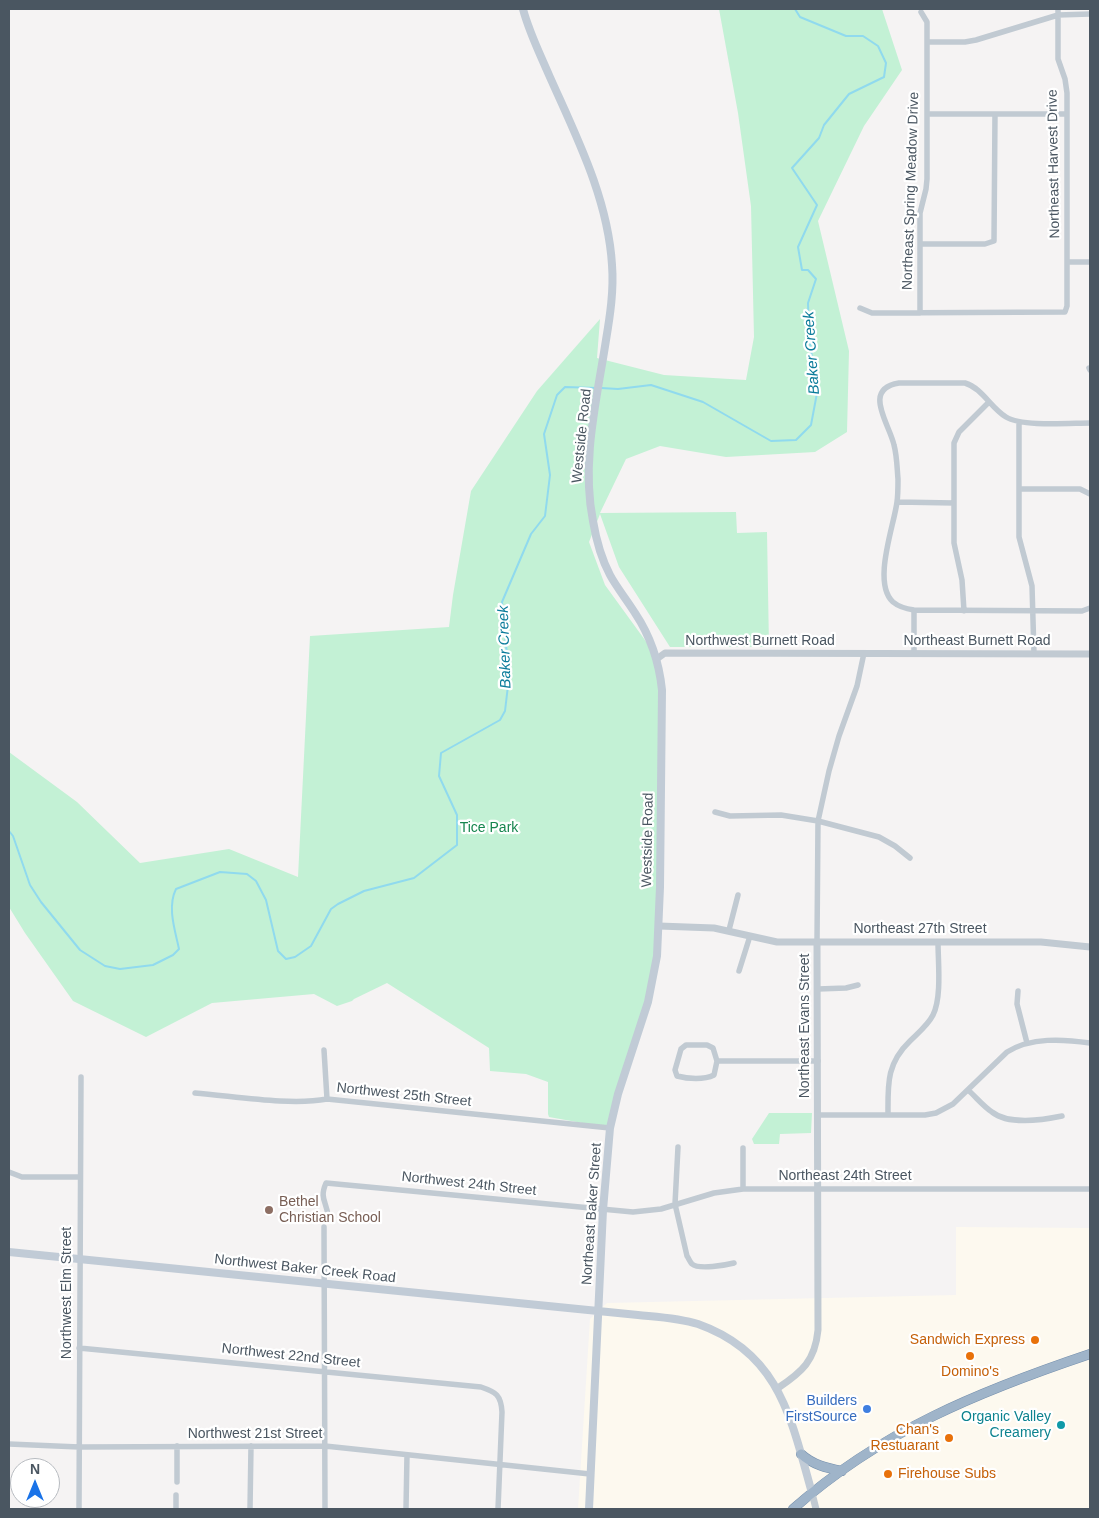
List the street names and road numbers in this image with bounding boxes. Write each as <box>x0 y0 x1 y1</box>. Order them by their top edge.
street label: Northeast Harvest Drive <box>1044 89 1064 239</box>
street label: Northeast Spring Meadow Drive <box>899 92 923 290</box>
street label: Westside Road <box>569 388 595 484</box>
street label: Northwest Burnett Road <box>685 633 835 649</box>
street label: Northeast Burnett Road <box>903 633 1051 649</box>
street label: Westside Road <box>639 793 657 887</box>
street label: Northeast 27th Street <box>853 921 987 937</box>
street label: Northeast Evans Street <box>797 954 813 1098</box>
street label: Northwest 25th Street <box>336 1080 472 1110</box>
street label: Northeast Baker Street <box>579 1142 605 1286</box>
street label: Northeast 24th Street <box>778 1168 912 1184</box>
street label: Northwest 24th Street <box>401 1169 537 1199</box>
street label: Northwest Elm Street <box>59 1227 75 1359</box>
street label: Northwest Baker Creek Road <box>214 1251 396 1287</box>
street label: Northwest 22nd Street <box>221 1340 361 1372</box>
street label: Northwest 21st Street <box>188 1426 322 1442</box>

